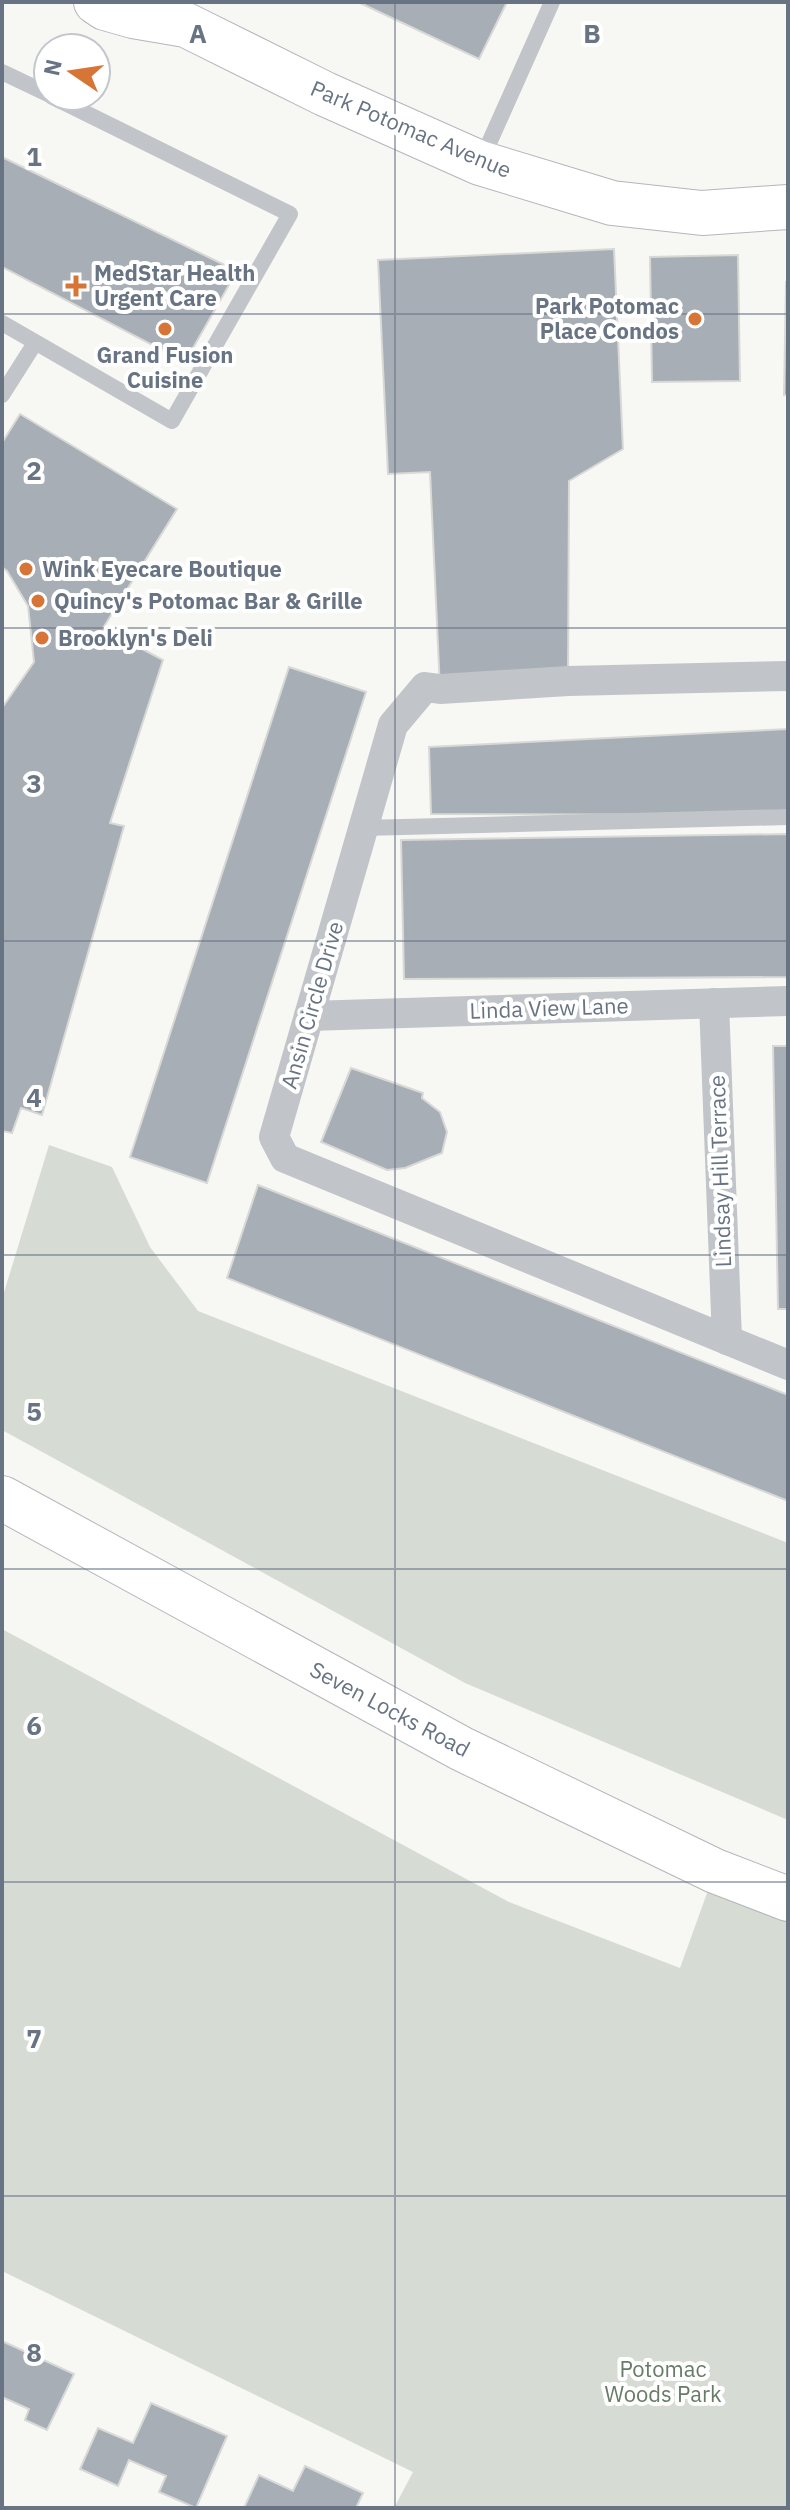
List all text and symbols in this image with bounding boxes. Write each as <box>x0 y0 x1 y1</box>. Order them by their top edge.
text: A <box>189 16 207 50</box>
text: B <box>583 16 601 50</box>
north arrow <box>32 32 112 112</box>
text: N <box>36 56 68 78</box>
street label: Park Potomac Avenue <box>306 73 516 184</box>
text: 1 <box>26 139 42 173</box>
place label: MedStar Health Urgent Care <box>94 258 255 312</box>
marker: MedStar Health Urgent Care <box>65 275 87 297</box>
place label: Park Potomac Place Condos <box>535 291 679 345</box>
marker: Park Potomac Place Condos <box>686 310 704 328</box>
marker: Grand Fusion Cuisine <box>156 320 174 338</box>
place label: Grand Fusion Cuisine <box>97 340 233 394</box>
text: 2 <box>26 453 42 487</box>
place label: Wink Eyecare Boutique <box>42 554 282 583</box>
marker: Wink Eyecare Boutique <box>17 560 35 578</box>
place label: Quincy's Potomac Bar & Grille <box>54 586 363 615</box>
marker: Quincy's Potomac Bar & Grille <box>29 592 47 610</box>
place label: Brooklyn's Deli <box>58 623 213 652</box>
marker: Brooklyn's Deli <box>33 629 51 647</box>
text: 3 <box>26 766 42 800</box>
street label: Ansin Circle Drive <box>274 918 349 1092</box>
street label: Linda View Lane <box>469 990 629 1025</box>
street label: Lindsay Hill Terrace <box>702 1074 737 1268</box>
text: 4 <box>26 1080 42 1114</box>
text: 5 <box>26 1394 42 1428</box>
street label: Seven Locks Road <box>305 1654 475 1763</box>
text: 6 <box>26 1708 42 1742</box>
text: 7 <box>26 2021 42 2055</box>
text: 8 <box>26 2335 42 2369</box>
park label: Potomac Woods Park <box>604 2354 722 2408</box>

